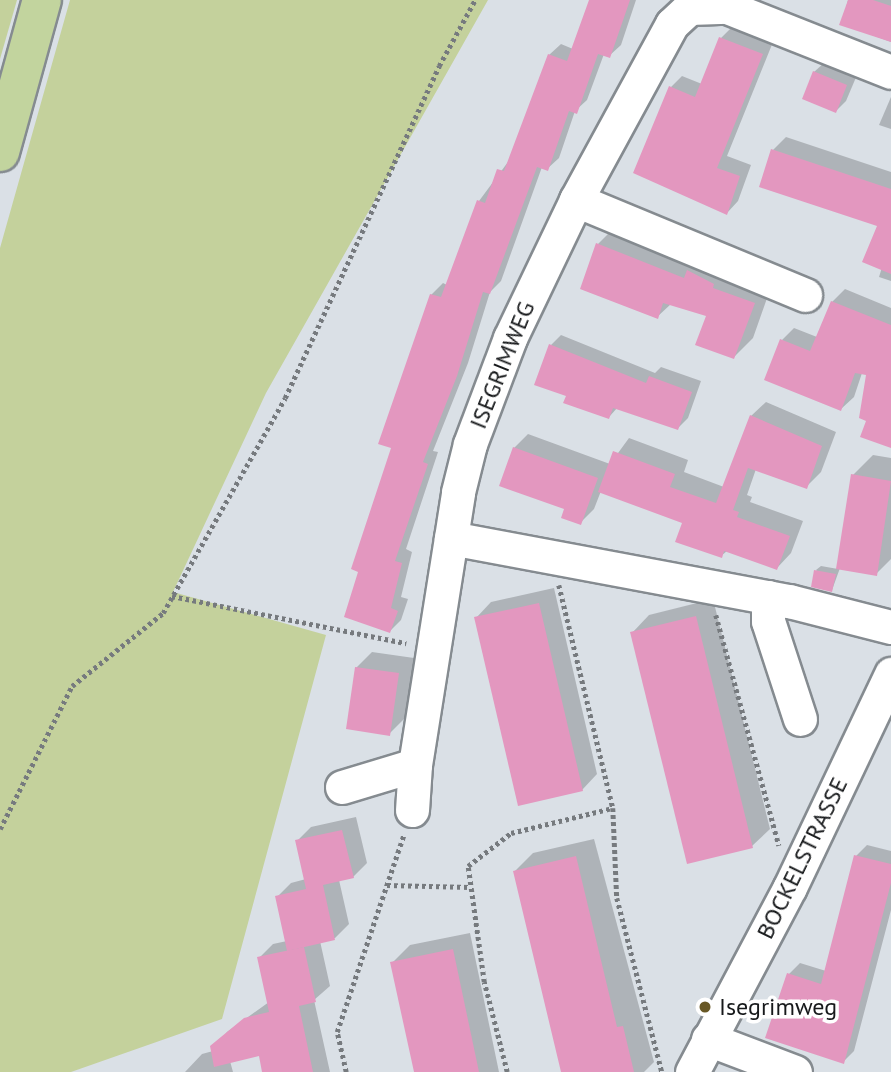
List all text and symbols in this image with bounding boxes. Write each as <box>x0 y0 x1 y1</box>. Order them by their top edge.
street label: ISEGRIMWEG <box>463 297 541 433</box>
street label: BOCKELSTRASSE <box>750 773 854 943</box>
place label: Isegrimweg <box>719 993 837 1021</box>
marker: Isegrimweg <box>697 999 713 1015</box>

